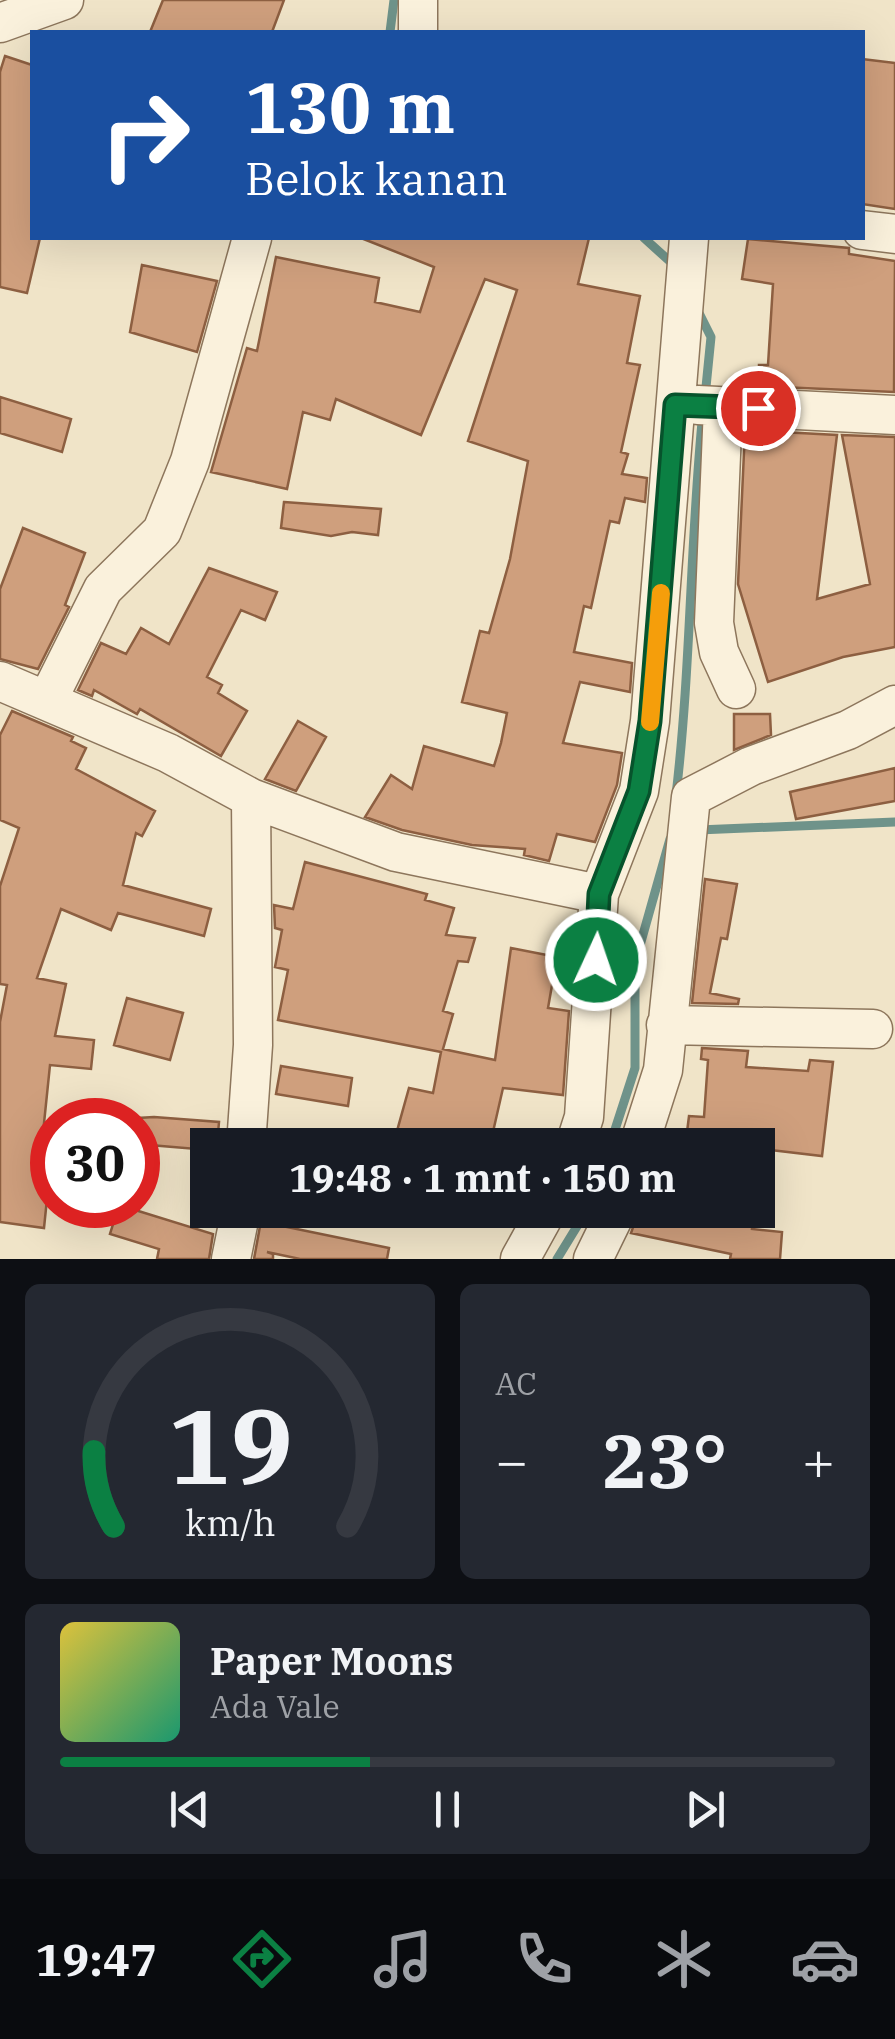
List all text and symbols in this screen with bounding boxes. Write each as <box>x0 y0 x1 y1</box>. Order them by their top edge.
text: 130 m <box>245 61 455 152</box>
icon: right <box>80 70 210 200</box>
text: Belok kanan <box>245 149 508 207</box>
pin <box>716 366 801 451</box>
icon: arrive <box>731 381 786 436</box>
position arrow <box>544 908 648 1012</box>
speed limit sign: 30 <box>30 1098 160 1228</box>
text: 19:48 · 1 mnt · 150 m <box>289 1153 676 1202</box>
text: AC <box>495 1362 537 1404</box>
text: 19 <box>168 1377 292 1513</box>
text: 23° <box>602 1411 728 1509</box>
text: − <box>495 1425 528 1496</box>
text: + <box>802 1425 835 1496</box>
text: km/h <box>185 1499 275 1546</box>
text: Paper Moons <box>210 1636 453 1685</box>
text: Ada Vale <box>210 1685 340 1727</box>
icon: previous <box>162 1782 217 1837</box>
icon: pause <box>420 1782 475 1837</box>
icon: next <box>678 1782 733 1837</box>
icon: directions <box>227 1924 297 1994</box>
icon: music <box>368 1924 438 1994</box>
icon: phone <box>509 1924 579 1994</box>
icon: climate <box>649 1924 719 1994</box>
icon: car <box>790 1924 860 1994</box>
text: 19:47 <box>35 1930 157 1988</box>

